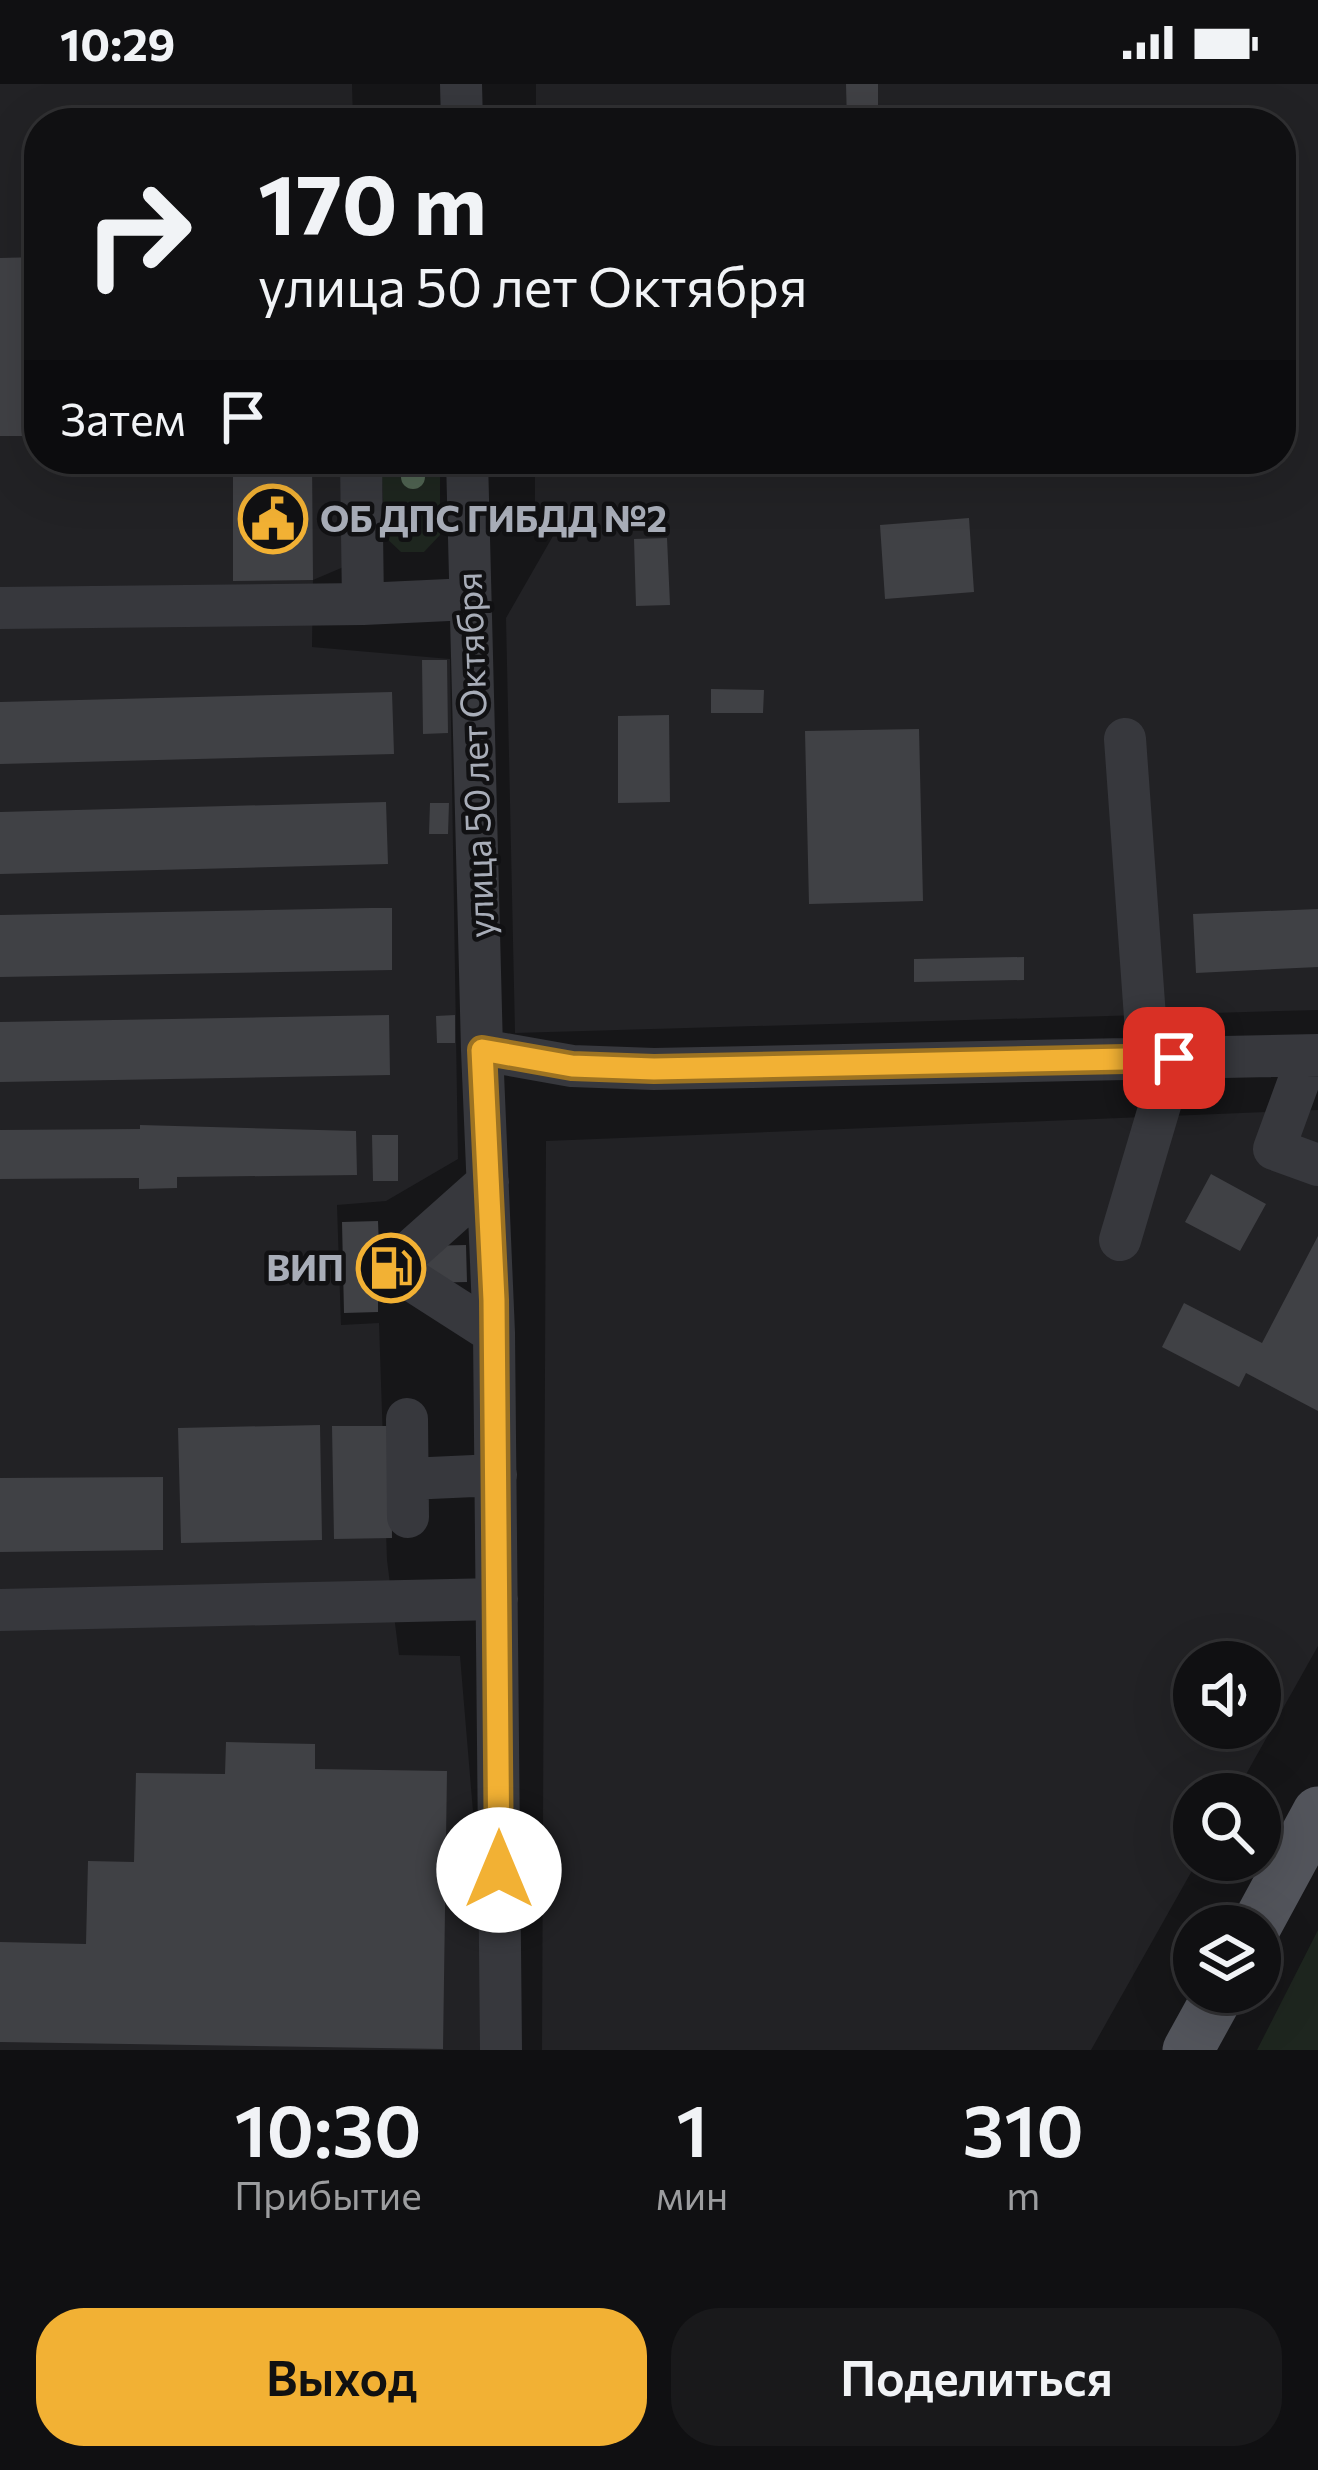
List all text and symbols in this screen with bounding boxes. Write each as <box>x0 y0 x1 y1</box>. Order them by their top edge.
text: 10:29 <box>60 15 175 70</box>
text: 170 m <box>258 150 487 252</box>
icon: right <box>60 156 216 312</box>
text: улица 50 лет Октября <box>258 252 808 318</box>
icon: arrive <box>210 384 276 450</box>
text: Затем <box>60 390 186 445</box>
public building icon: ОБ ДПС ГИБДД №2 <box>238 484 308 554</box>
place label: ОБ ДПС ГИБДД №2 <box>320 495 667 539</box>
street label: улица 50 лет Октября <box>445 571 501 939</box>
pin <box>1123 1007 1225 1109</box>
icon: arrive <box>1141 1025 1207 1091</box>
fuel station icon: ВИП <box>356 1233 426 1303</box>
place label: ВИП <box>266 1244 344 1288</box>
map controls <box>1173 1641 1281 2013</box>
button: sound <box>1173 1641 1281 1749</box>
button: search <box>1173 1773 1281 1881</box>
position arrow <box>436 1807 562 1933</box>
button: layers <box>1173 1905 1281 2013</box>
text: 10:30 <box>234 2084 422 2172</box>
text: 1 <box>676 2084 708 2172</box>
text: 310 <box>963 2084 1084 2172</box>
text: Прибытие <box>234 2170 422 2218</box>
text: мин <box>656 2170 728 2218</box>
text: m <box>1006 2170 1040 2218</box>
button: Выход <box>36 2308 647 2446</box>
button: Поделиться <box>671 2308 1282 2446</box>

